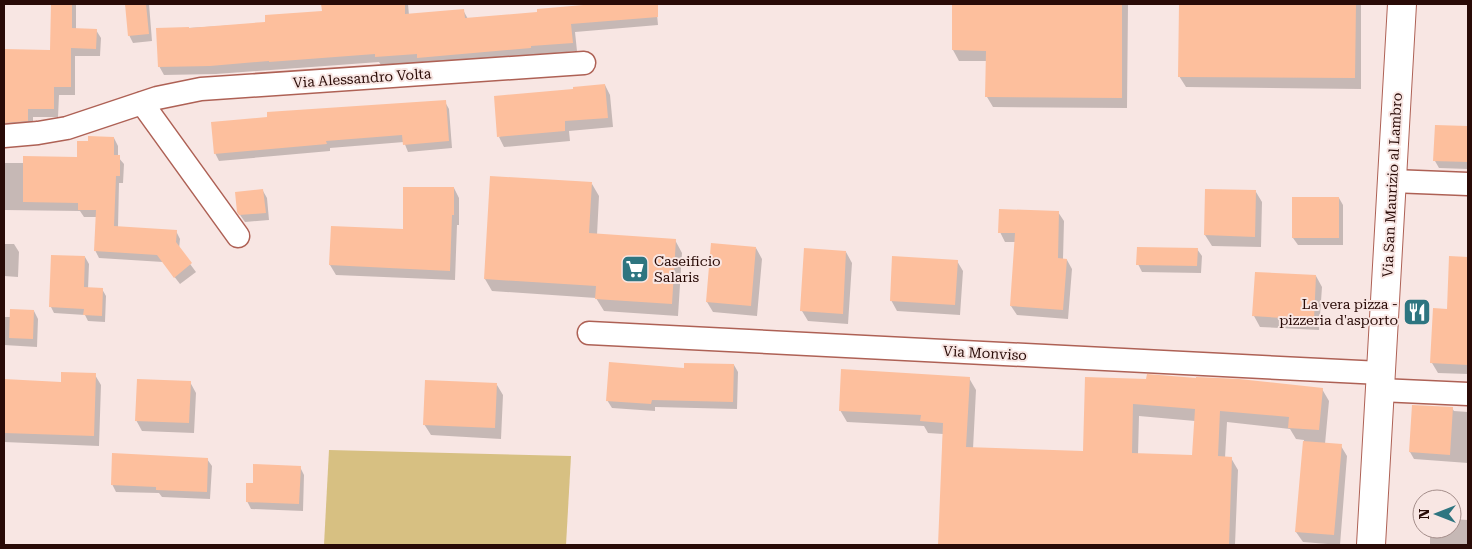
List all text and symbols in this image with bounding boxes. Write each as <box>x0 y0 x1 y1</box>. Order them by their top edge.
street label: Via Alessandro Volta <box>292 65 432 91</box>
street label: Via San Maurizio al Lambro <box>1379 92 1405 278</box>
place label: Caseificio Salaris <box>654 253 721 285</box>
supermarket icon: Caseificio Salaris <box>620 254 650 284</box>
place label: La vera pizza - pizzeria d'asporto <box>1279 296 1398 328</box>
restaurant icon: La vera pizza - pizzeria d'asporto <box>1402 297 1432 327</box>
street label: Via Monviso <box>943 343 1027 363</box>
north arrow <box>1412 489 1462 539</box>
text: N <box>1416 508 1432 519</box>

